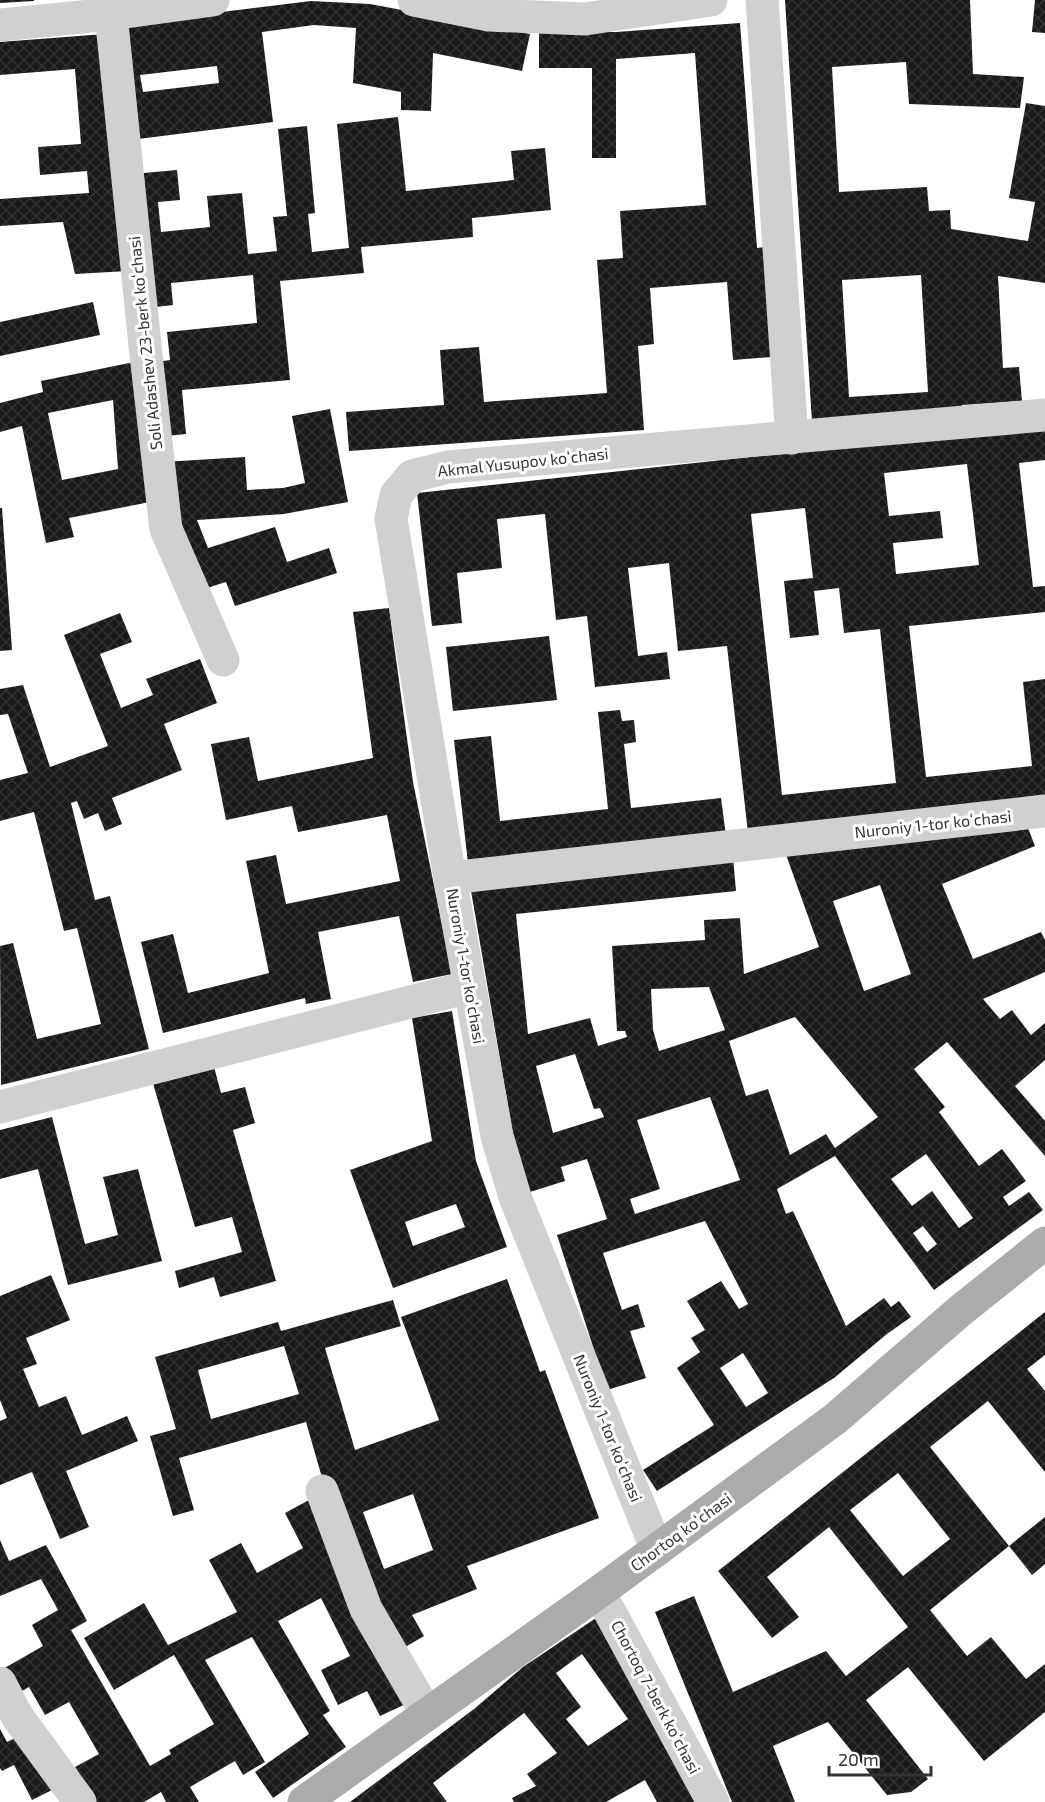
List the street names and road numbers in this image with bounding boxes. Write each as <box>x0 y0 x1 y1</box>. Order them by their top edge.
street label: Soli Adashev 23-berk koʻchasi <box>124 235 165 451</box>
street label: Akmal Yusupov koʻchasi <box>437 443 609 480</box>
street label: Nuroniy 1-tor koʻchasi <box>854 806 1012 841</box>
street label: Nuroniy 1-tor koʻchasi <box>443 887 490 1045</box>
street label: Nuroniy 1-tor koʻchasi <box>570 1351 647 1504</box>
street label: Chortoq koʻchasi <box>626 1489 735 1575</box>
street label: Chortoq 7-berk koʻchasi <box>608 1617 705 1777</box>

